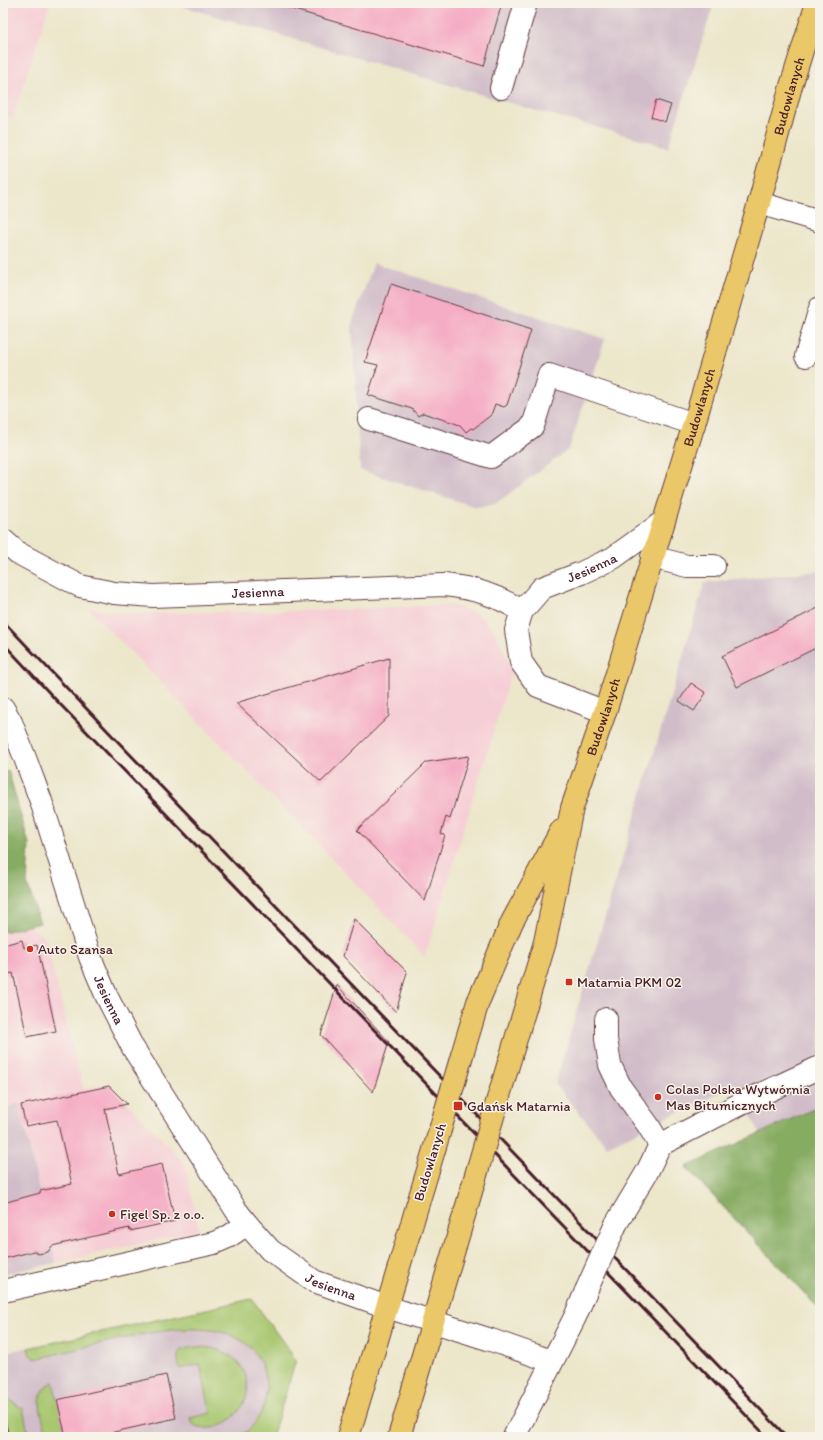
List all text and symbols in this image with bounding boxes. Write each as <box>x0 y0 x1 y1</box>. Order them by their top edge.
street label: Budowlanych <box>769 54 808 137</box>
street label: Budowlanych <box>679 366 719 449</box>
street label: Jesienna <box>565 549 620 586</box>
street label: Jesienna <box>231 583 285 602</box>
street label: Budowlanych <box>582 675 624 758</box>
place label: Auto Szansa <box>38 941 114 958</box>
marker: Auto Szansa <box>25 944 35 954</box>
street label: Jesienna <box>90 972 128 1028</box>
place label: Matarnia PKM 02 <box>577 974 682 991</box>
marker: Matarnia PKM 02 <box>564 977 574 987</box>
place label: Colas Polska Wytwórnia Mas Bitumicznych <box>666 1081 810 1114</box>
marker: Colas Polska Wytwórnia Mas Bitumicznych <box>653 1092 663 1102</box>
place label: Gdańsk Matarnia <box>467 1098 570 1115</box>
marker: Gdańsk Matarnia <box>452 1100 464 1112</box>
street label: Budowlanych <box>410 1120 450 1203</box>
place label: Figel Sp. z o.o. <box>120 1206 204 1223</box>
marker: Figel Sp. z o.o. <box>107 1209 117 1219</box>
street label: Jesienna <box>302 1269 359 1304</box>

